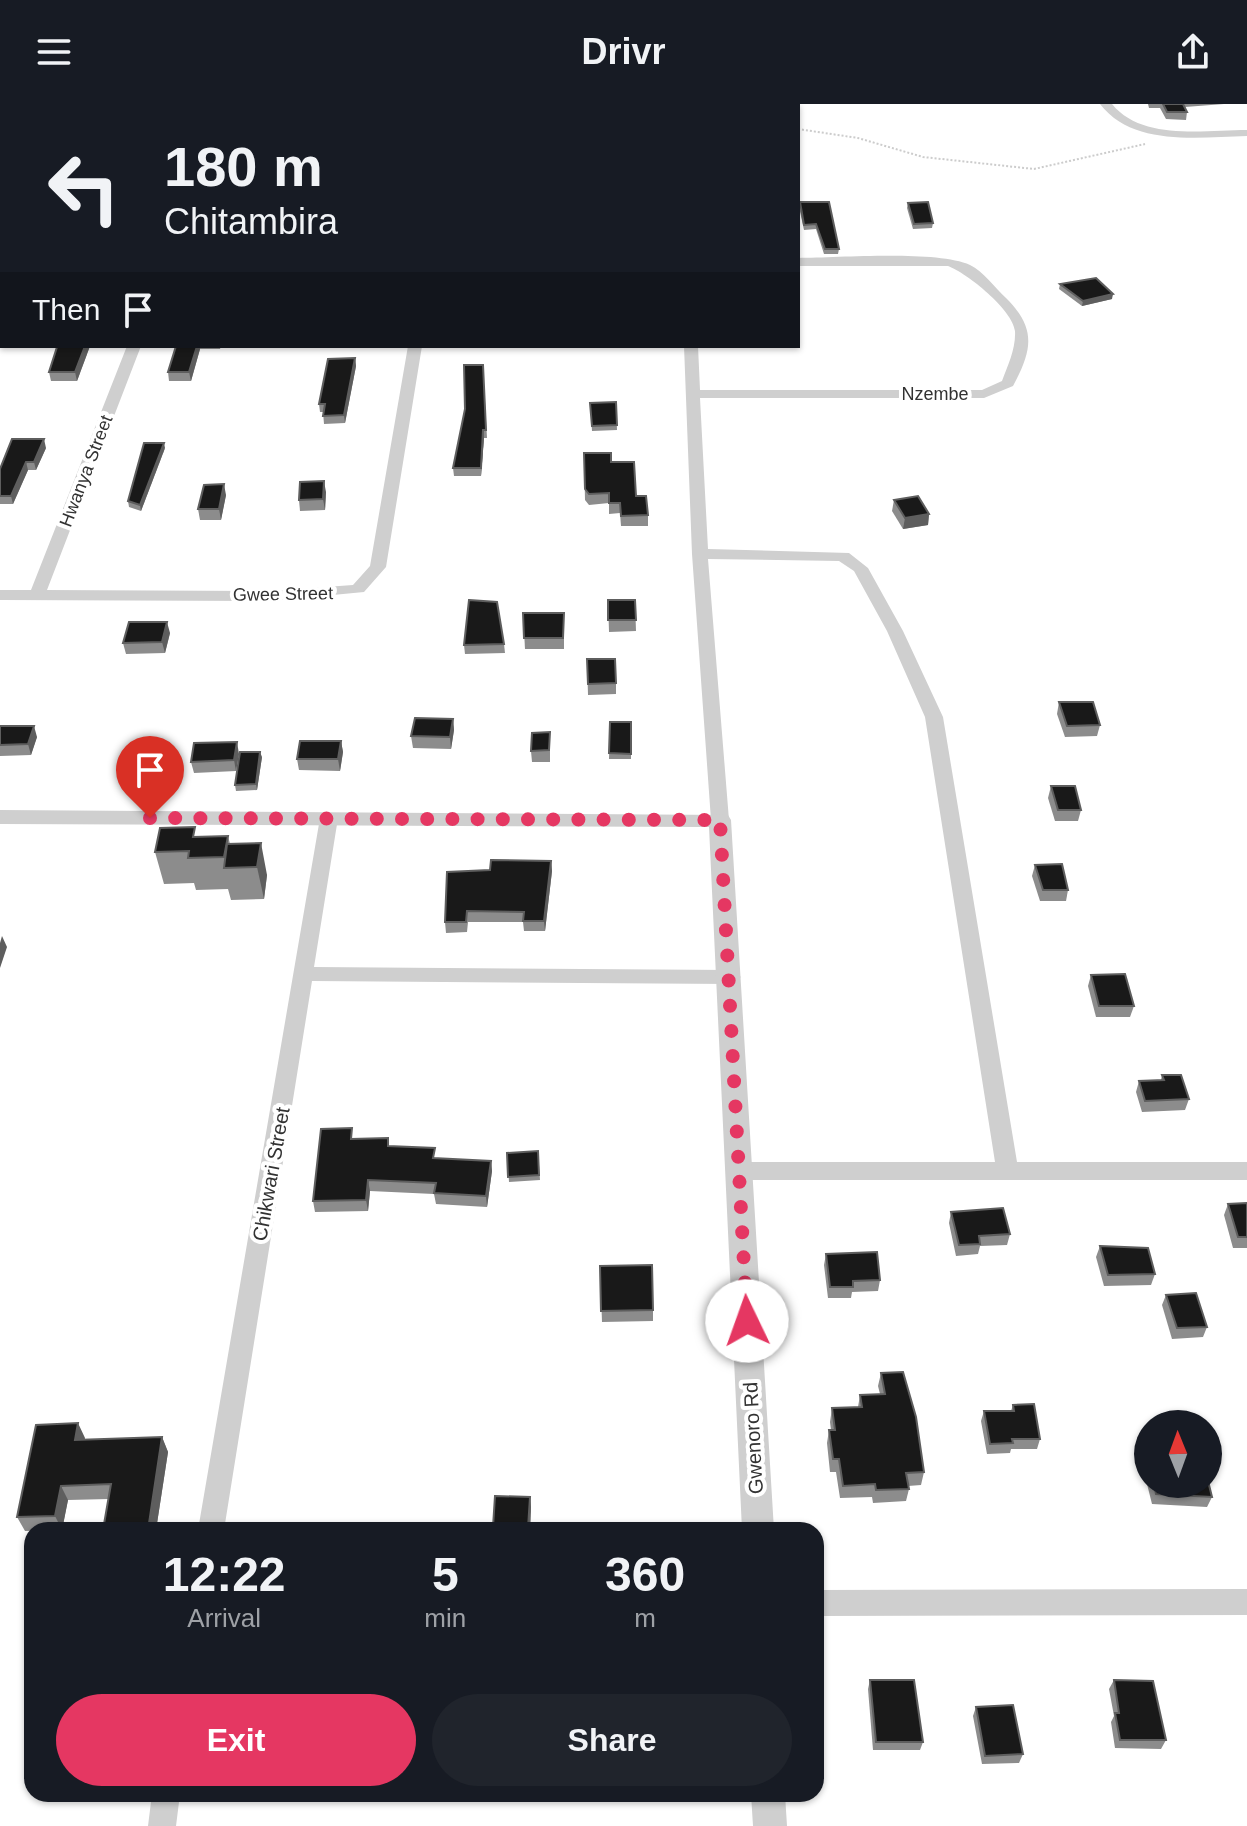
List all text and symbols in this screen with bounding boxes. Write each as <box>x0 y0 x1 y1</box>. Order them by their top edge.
icon: menu <box>32 30 76 74</box>
icon: share <box>1171 30 1215 74</box>
text: Drivr <box>581 31 666 72</box>
text: 180 m <box>164 135 323 198</box>
icon: left <box>32 136 136 240</box>
text: Chitambira <box>164 201 338 242</box>
icon: arrive <box>116 288 160 332</box>
text: Then <box>32 293 100 326</box>
street label: Nzembe <box>901 384 969 404</box>
street label: Hwanya Street <box>56 412 116 530</box>
street label: Gwee Street <box>233 583 333 605</box>
pin <box>116 736 184 818</box>
icon: arrive <box>128 748 172 792</box>
street label: Chikwari Street <box>248 1105 294 1243</box>
position arrow <box>705 1279 789 1363</box>
street label: Gwenoro Rd <box>739 1381 767 1495</box>
north arrow <box>1134 1410 1222 1498</box>
map controls <box>1134 1410 1222 1498</box>
text: 12:22 <box>163 1548 286 1601</box>
text: 5 <box>432 1548 459 1601</box>
text: 360 <box>605 1548 685 1601</box>
text: Arrival <box>187 1603 261 1633</box>
text: min <box>424 1603 466 1633</box>
text: m <box>634 1603 656 1633</box>
button: Exit <box>56 1694 416 1786</box>
button: Share <box>432 1694 792 1786</box>

